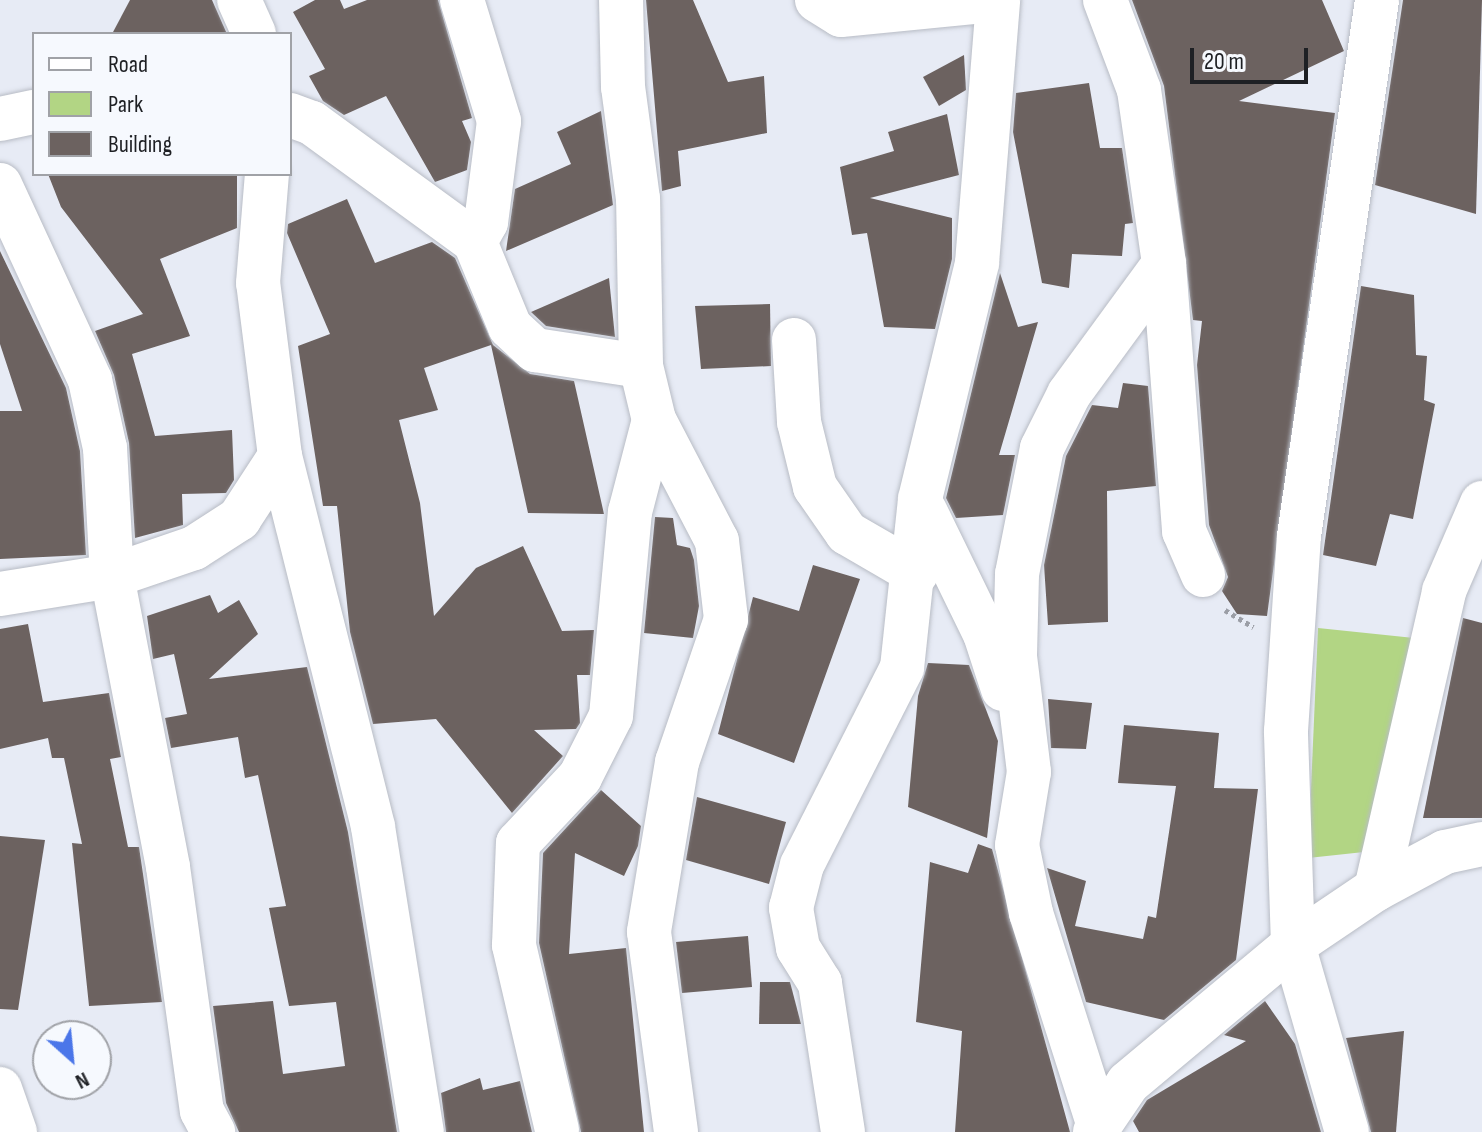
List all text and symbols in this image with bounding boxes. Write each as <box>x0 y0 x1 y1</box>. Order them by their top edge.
legend <box>32 32 292 176</box>
scale bar <box>1194 32 1312 82</box>
text: 20 m <box>1204 47 1244 76</box>
text: Road <box>108 50 148 79</box>
text: Park <box>108 90 143 119</box>
text: Building <box>108 130 172 159</box>
north arrow <box>32 1020 112 1100</box>
text: N <box>71 1065 94 1095</box>

